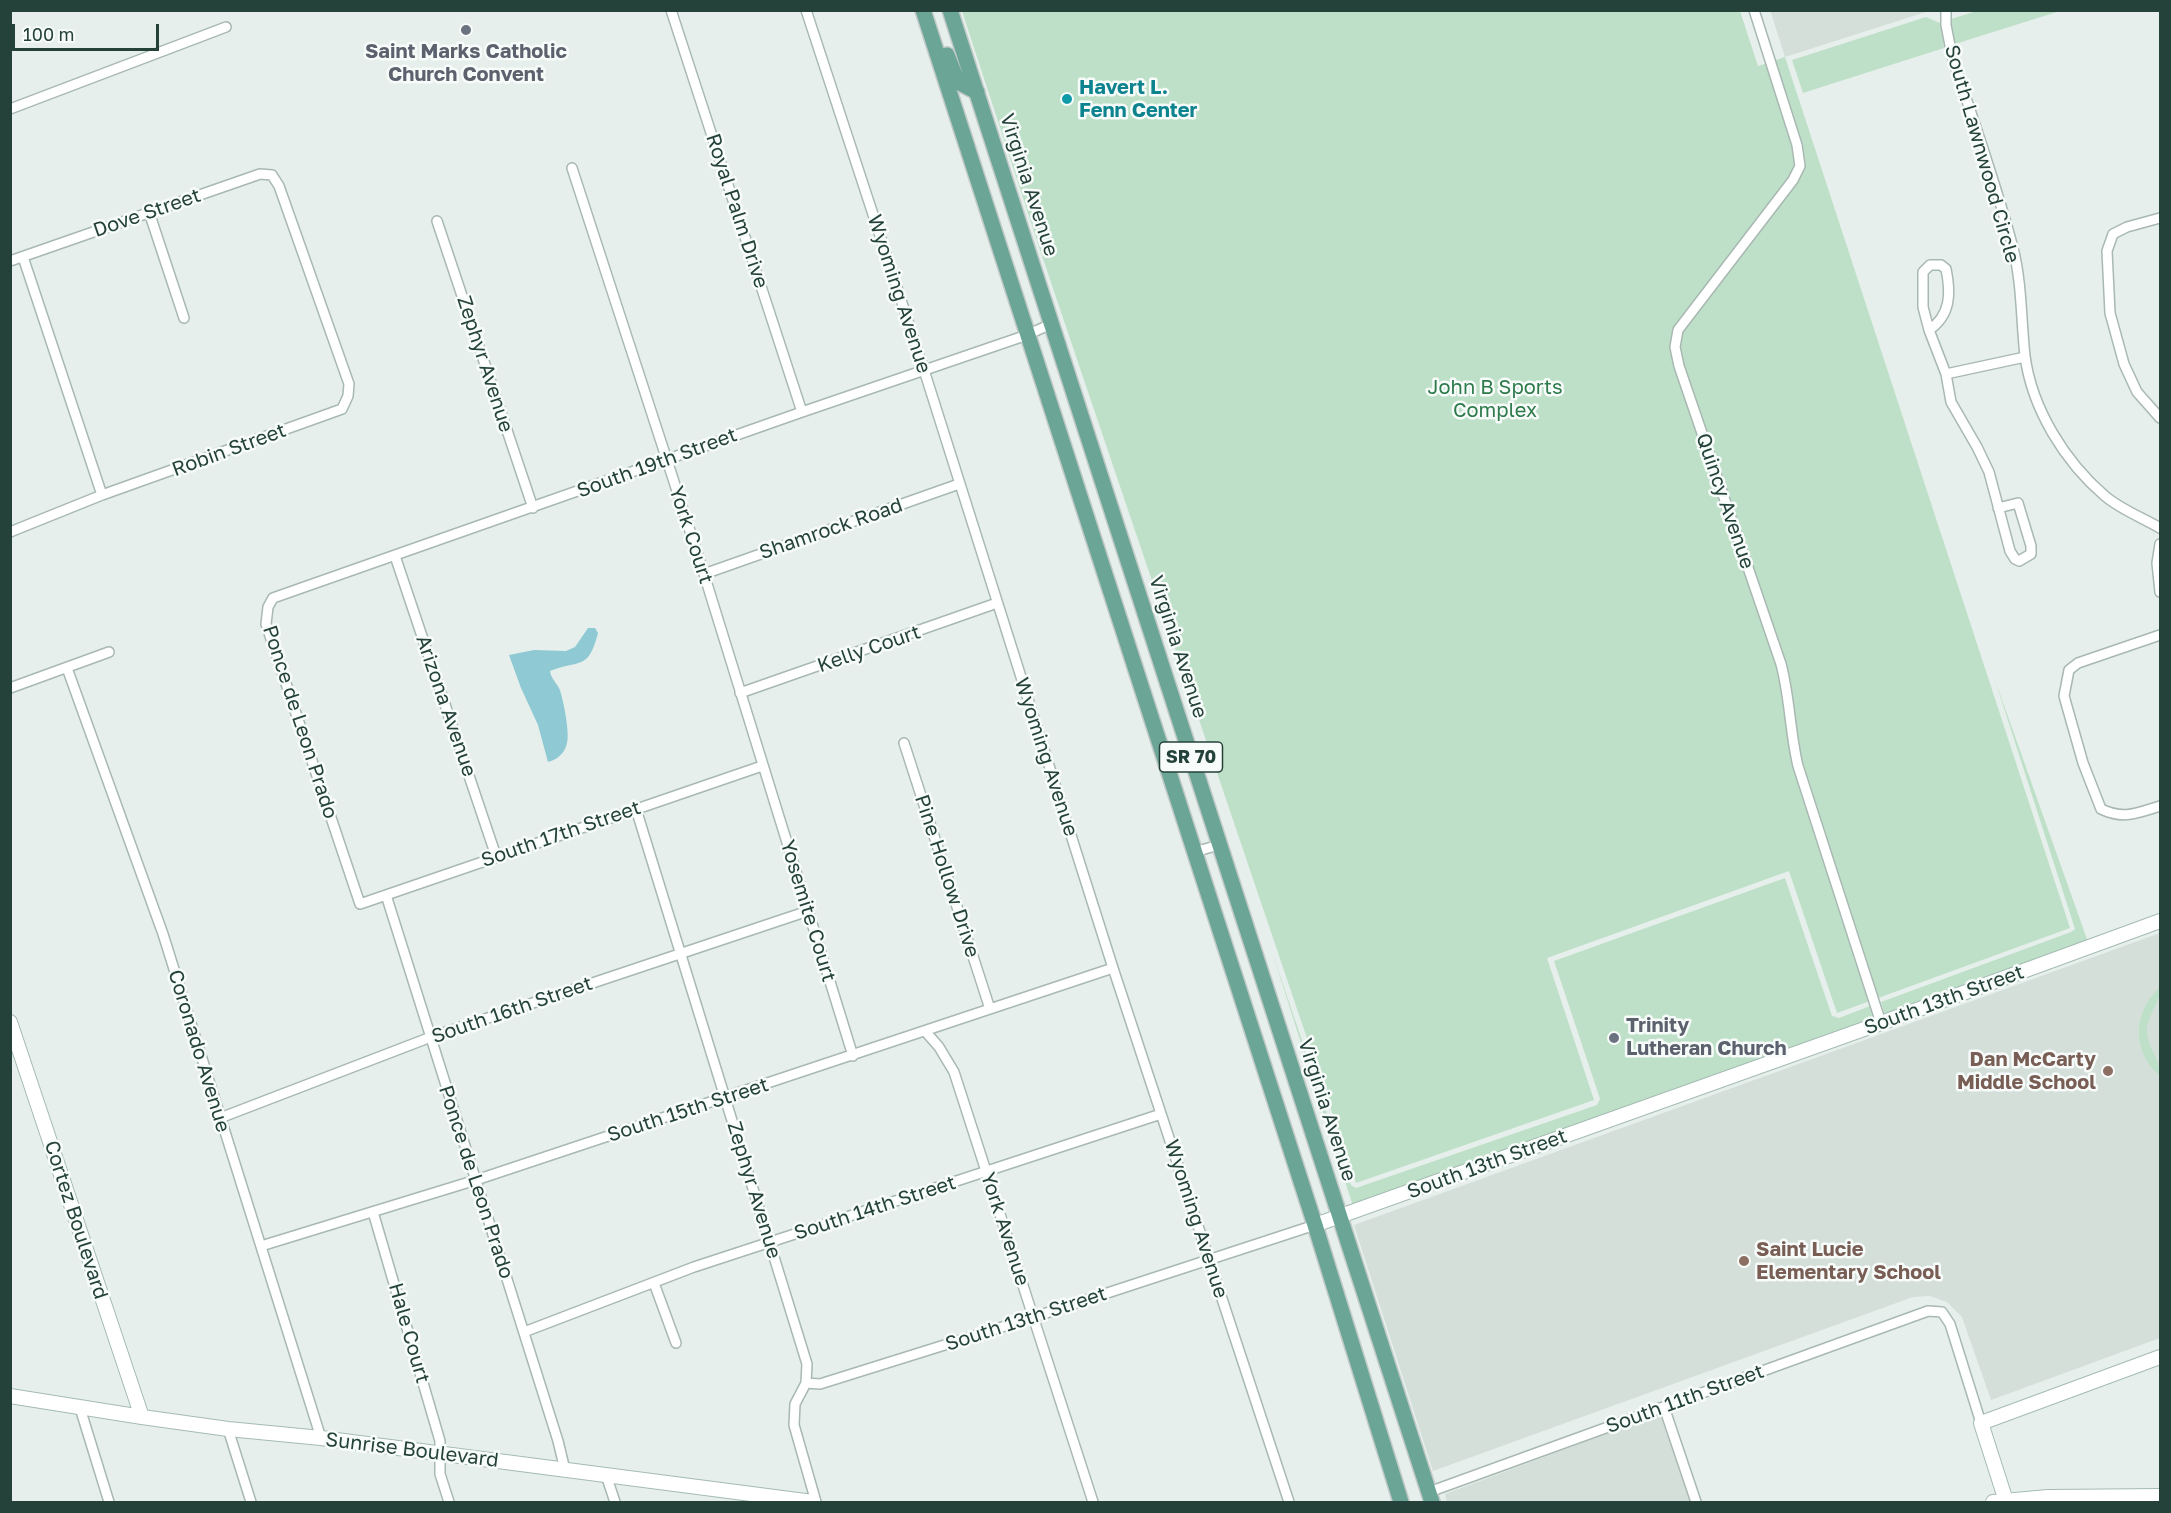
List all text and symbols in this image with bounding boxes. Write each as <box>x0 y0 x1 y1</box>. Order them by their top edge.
scale bar <box>15 12 162 50</box>
text: 100 m <box>23 23 74 45</box>
marker: Saint Marks Catholic Church Convent <box>459 23 473 37</box>
place label: Saint Marks Catholic Church Convent <box>365 40 567 87</box>
street label: South Lawnwood Circle <box>1939 42 2025 266</box>
place label: Havert L. Fenn Center <box>1079 76 1197 123</box>
marker: Havert L. Fenn Center <box>1060 92 1074 106</box>
street label: Virginia Avenue <box>995 111 1063 259</box>
street label: Royal Palm Drive <box>701 131 773 291</box>
street label: Dove Street <box>90 183 204 243</box>
street label: Wyoming Avenue <box>862 212 936 376</box>
street label: Zephyr Avenue <box>452 293 518 435</box>
park label: John B Sports Complex <box>1428 376 1562 423</box>
street label: Robin Street <box>169 418 289 482</box>
street label: South 19th Street <box>574 423 740 503</box>
street label: Quincy Avenue <box>1691 430 1759 572</box>
street label: York Court <box>664 483 718 587</box>
street label: Shamrock Road <box>756 493 906 565</box>
street label: Virginia Avenue <box>1144 573 1212 721</box>
street label: Kelly Court <box>814 620 924 678</box>
street label: Ponce de Leon Prado <box>257 622 343 822</box>
street label: Arizona Avenue <box>411 632 481 780</box>
street label: Wyoming Avenue <box>1009 675 1083 839</box>
road number: SR 70 <box>1160 742 1222 772</box>
street label: Pine Hollow Drive <box>909 792 985 960</box>
street label: South 17th Street <box>478 795 644 873</box>
street label: Yosemite Court <box>775 837 841 985</box>
street label: South 13th Street <box>1861 960 2027 1040</box>
street label: Coronado Avenue <box>163 967 235 1135</box>
street label: South 16th Street <box>428 971 596 1049</box>
place label: Trinity Lutheran Church <box>1626 1014 1787 1061</box>
marker: Trinity Lutheran Church <box>1607 1031 1621 1045</box>
street label: Virginia Avenue <box>1293 1036 1361 1184</box>
place label: Dan McCarty Middle School <box>1957 1048 2096 1095</box>
marker: Dan McCarty Middle School <box>2101 1064 2115 1078</box>
street label: South 15th Street <box>604 1073 772 1147</box>
street label: Ponce de Leon Prado <box>433 1082 519 1282</box>
street label: Zephyr Avenue <box>722 1119 786 1261</box>
street label: South 13th Street <box>1404 1124 1570 1204</box>
street label: Wyoming Avenue <box>1159 1137 1233 1301</box>
street label: Cortez Boulevard <box>39 1138 113 1302</box>
street label: York Avenue <box>975 1169 1035 1289</box>
street label: South 14th Street <box>791 1171 959 1245</box>
place label: Saint Lucie Elementary School <box>1756 1238 1941 1285</box>
marker: Saint Lucie Elementary School <box>1737 1254 1751 1268</box>
street label: Hale Court <box>383 1280 435 1386</box>
street label: South 13th Street <box>942 1282 1110 1356</box>
street label: South 11th Street <box>1603 1359 1767 1439</box>
street label: Sunrise Boulevard <box>324 1427 500 1473</box>

